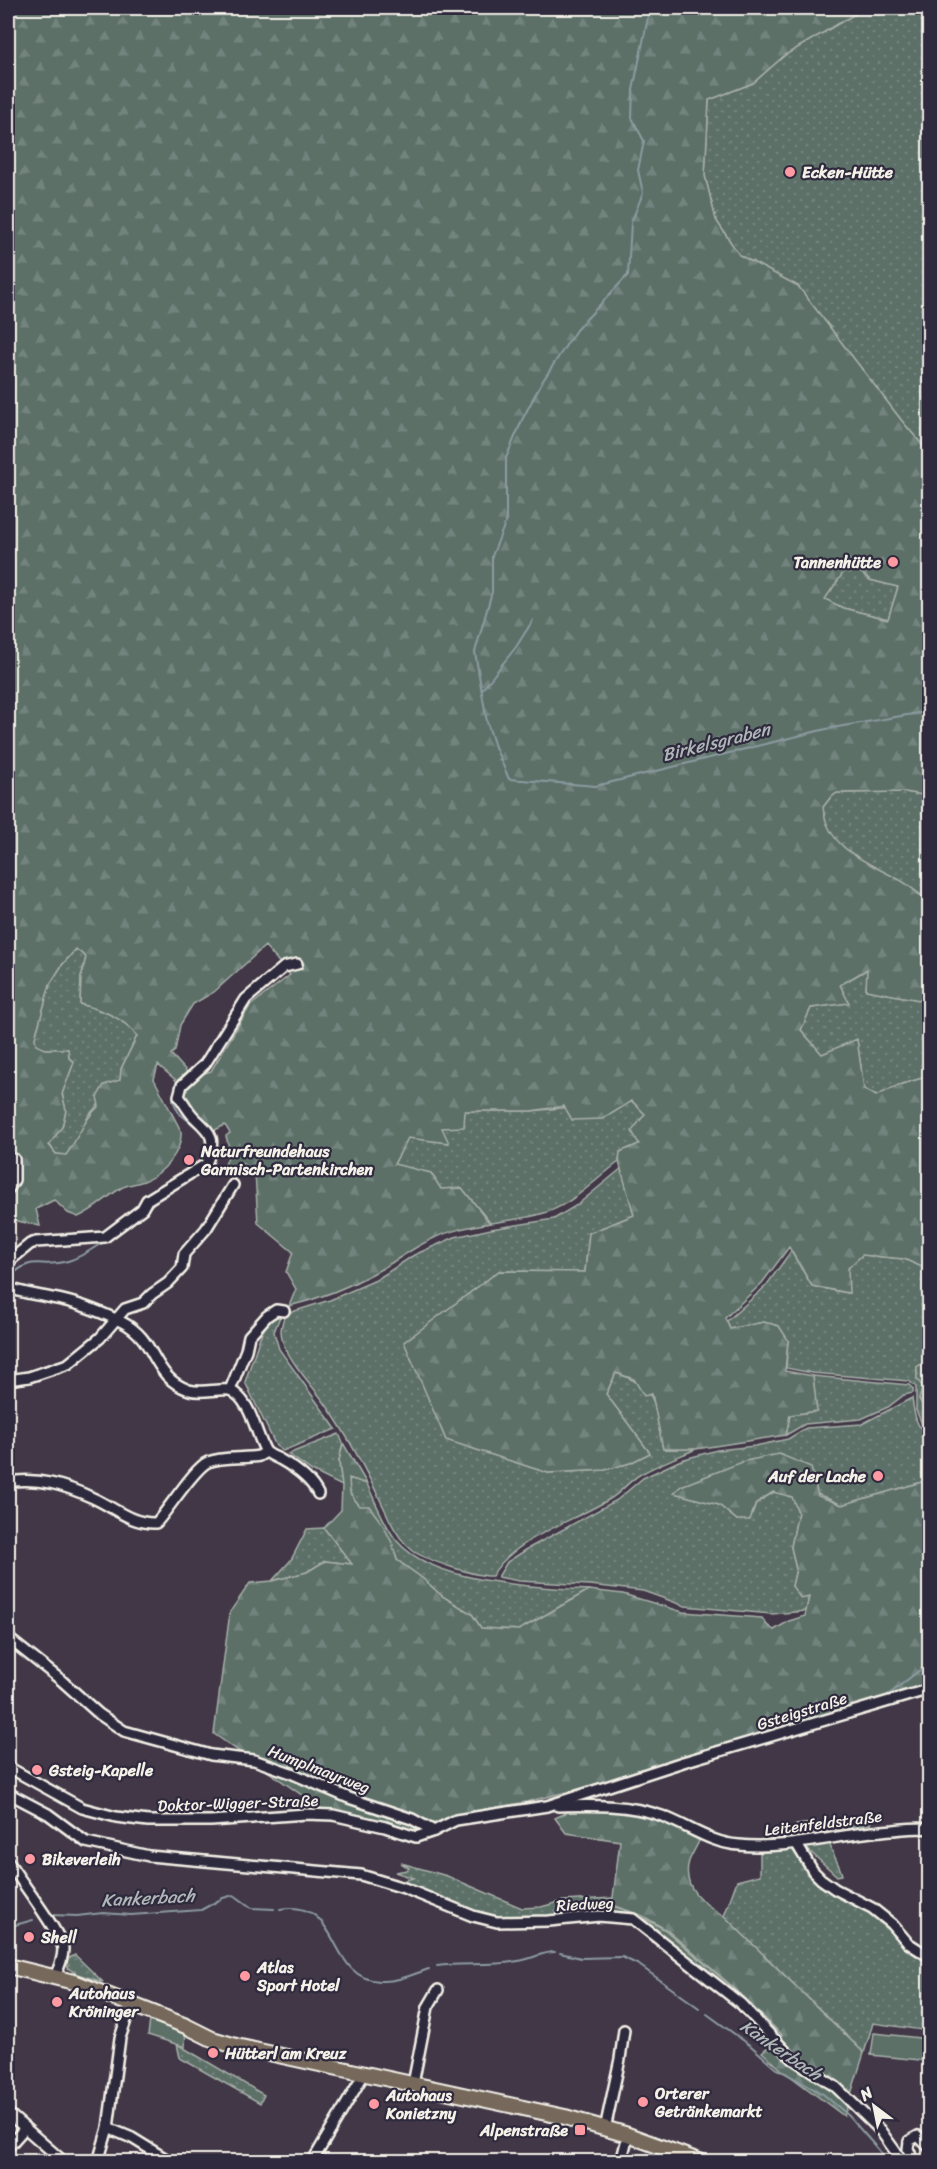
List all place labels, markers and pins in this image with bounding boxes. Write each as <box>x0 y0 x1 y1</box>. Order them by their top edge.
place label: Ecken-Hütte <box>802 158 894 187</box>
marker: Ecken-Hütte <box>783 165 797 179</box>
place label: Tannenhütte <box>793 548 881 577</box>
marker: Tannenhütte <box>886 555 900 569</box>
place label: Naturfreundehaus Garmisch-Partenkirchen <box>200 1137 373 1184</box>
marker: Naturfreundehaus Garmisch-Partenkirchen <box>182 1153 196 1167</box>
place label: Auf der Lache <box>767 1462 867 1491</box>
marker: Auf der Lache <box>871 1469 885 1483</box>
place label: Gsteig-Kapelle <box>48 1756 154 1785</box>
marker: Gsteig-Kapelle <box>30 1763 44 1777</box>
place label: Bikeverleih <box>42 1845 121 1874</box>
marker: Bikeverleih <box>23 1852 37 1866</box>
place label: Shell <box>40 1923 78 1952</box>
marker: Shell <box>22 1930 36 1944</box>
place label: Atlas Sport Hotel <box>256 1953 341 2000</box>
marker: Atlas Sport Hotel <box>238 1969 252 1983</box>
place label: Autohaus Kröninger <box>68 1979 139 2026</box>
marker: Autohaus Kröninger <box>50 1995 64 2009</box>
place label: Hütterl am Kreuz <box>224 2039 348 2068</box>
marker: Hütterl am Kreuz <box>206 2046 220 2060</box>
place label: Orterer Getränkemarkt <box>654 2079 763 2126</box>
place label: Autohaus Konietzny <box>385 2081 457 2128</box>
marker: Orterer Getränkemarkt <box>636 2095 650 2109</box>
marker: Autohaus Konietzny <box>367 2097 381 2111</box>
place label: Alpenstraße <box>479 2116 568 2145</box>
marker: Alpenstraße <box>573 2123 587 2137</box>

